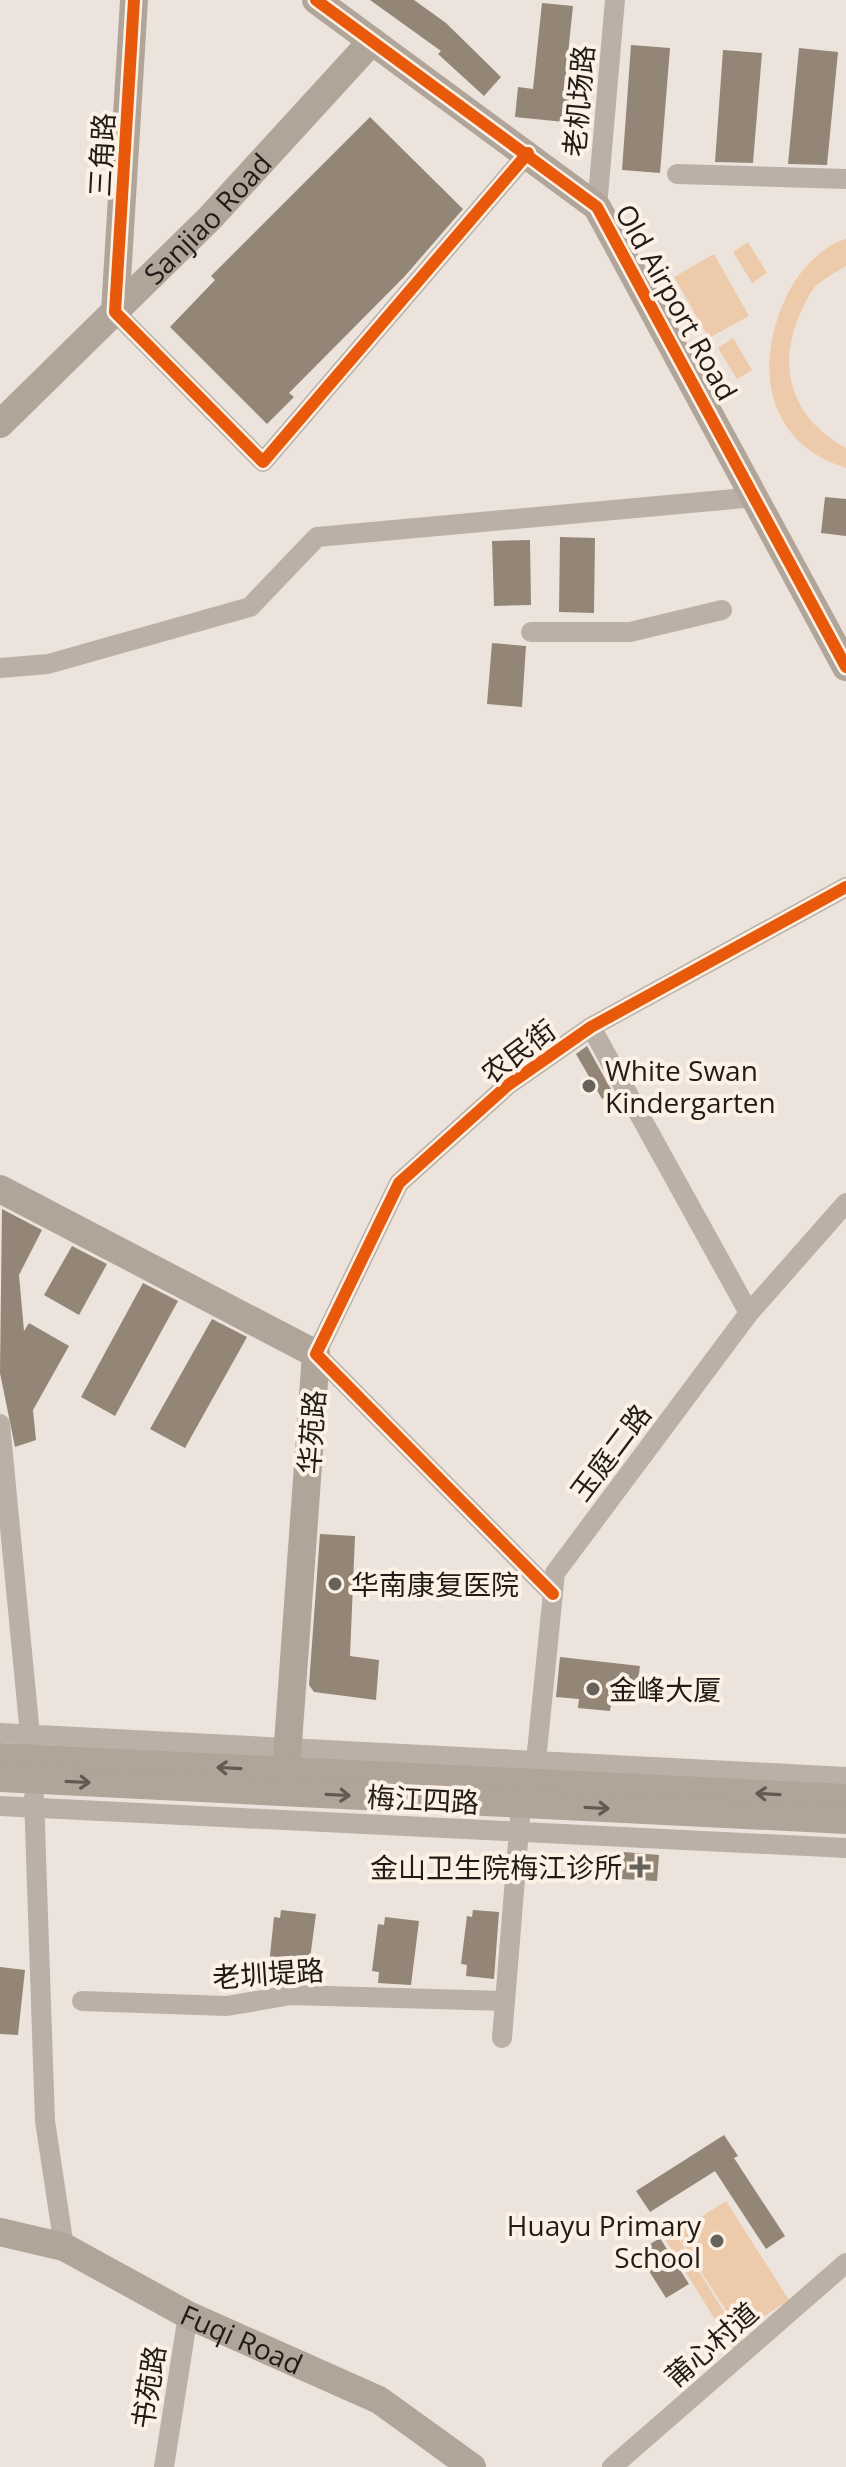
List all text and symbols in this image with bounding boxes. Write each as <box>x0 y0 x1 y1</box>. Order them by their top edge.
street label: 老机场路 <box>554 44 602 158</box>
street label: 三角路 <box>80 112 122 198</box>
street label: Sanjiao Road <box>135 145 280 292</box>
street label: Old Airport Road <box>607 197 747 407</box>
street label: 农民街 <box>473 1011 563 1091</box>
place label: White Swan Kindergarten <box>605 1051 776 1121</box>
marker: White Swan Kindergarten <box>580 1077 598 1095</box>
street label: 华苑路 <box>289 1389 333 1475</box>
street label: 玉庭二路 <box>561 1396 659 1508</box>
place label: 华南康复医院 <box>351 1565 519 1603</box>
marker: 华南康复医院 <box>326 1575 344 1593</box>
place label: 金峰大厦 <box>609 1670 721 1708</box>
marker: 金峰大厦 <box>584 1680 602 1698</box>
one-way arrow <box>216 1760 243 1775</box>
one-way arrow <box>64 1775 91 1790</box>
street label: 梅江四路 <box>366 1777 480 1821</box>
one-way arrow <box>755 1787 782 1802</box>
one-way arrow <box>324 1788 351 1803</box>
one-way arrow <box>583 1801 610 1816</box>
place label: 金山卫生院梅江诊所 <box>370 1848 622 1886</box>
marker: 金山卫生院梅江诊所 <box>629 1856 651 1878</box>
street label: 老圳堤路 <box>211 1950 325 1996</box>
place label: Huayu Primary School <box>507 2206 702 2276</box>
marker: Huayu Primary School <box>708 2232 726 2250</box>
street label: 莆心村道 <box>656 2293 766 2395</box>
street label: Fuqi Road <box>175 2295 309 2383</box>
street label: 书苑路 <box>123 2343 173 2431</box>

